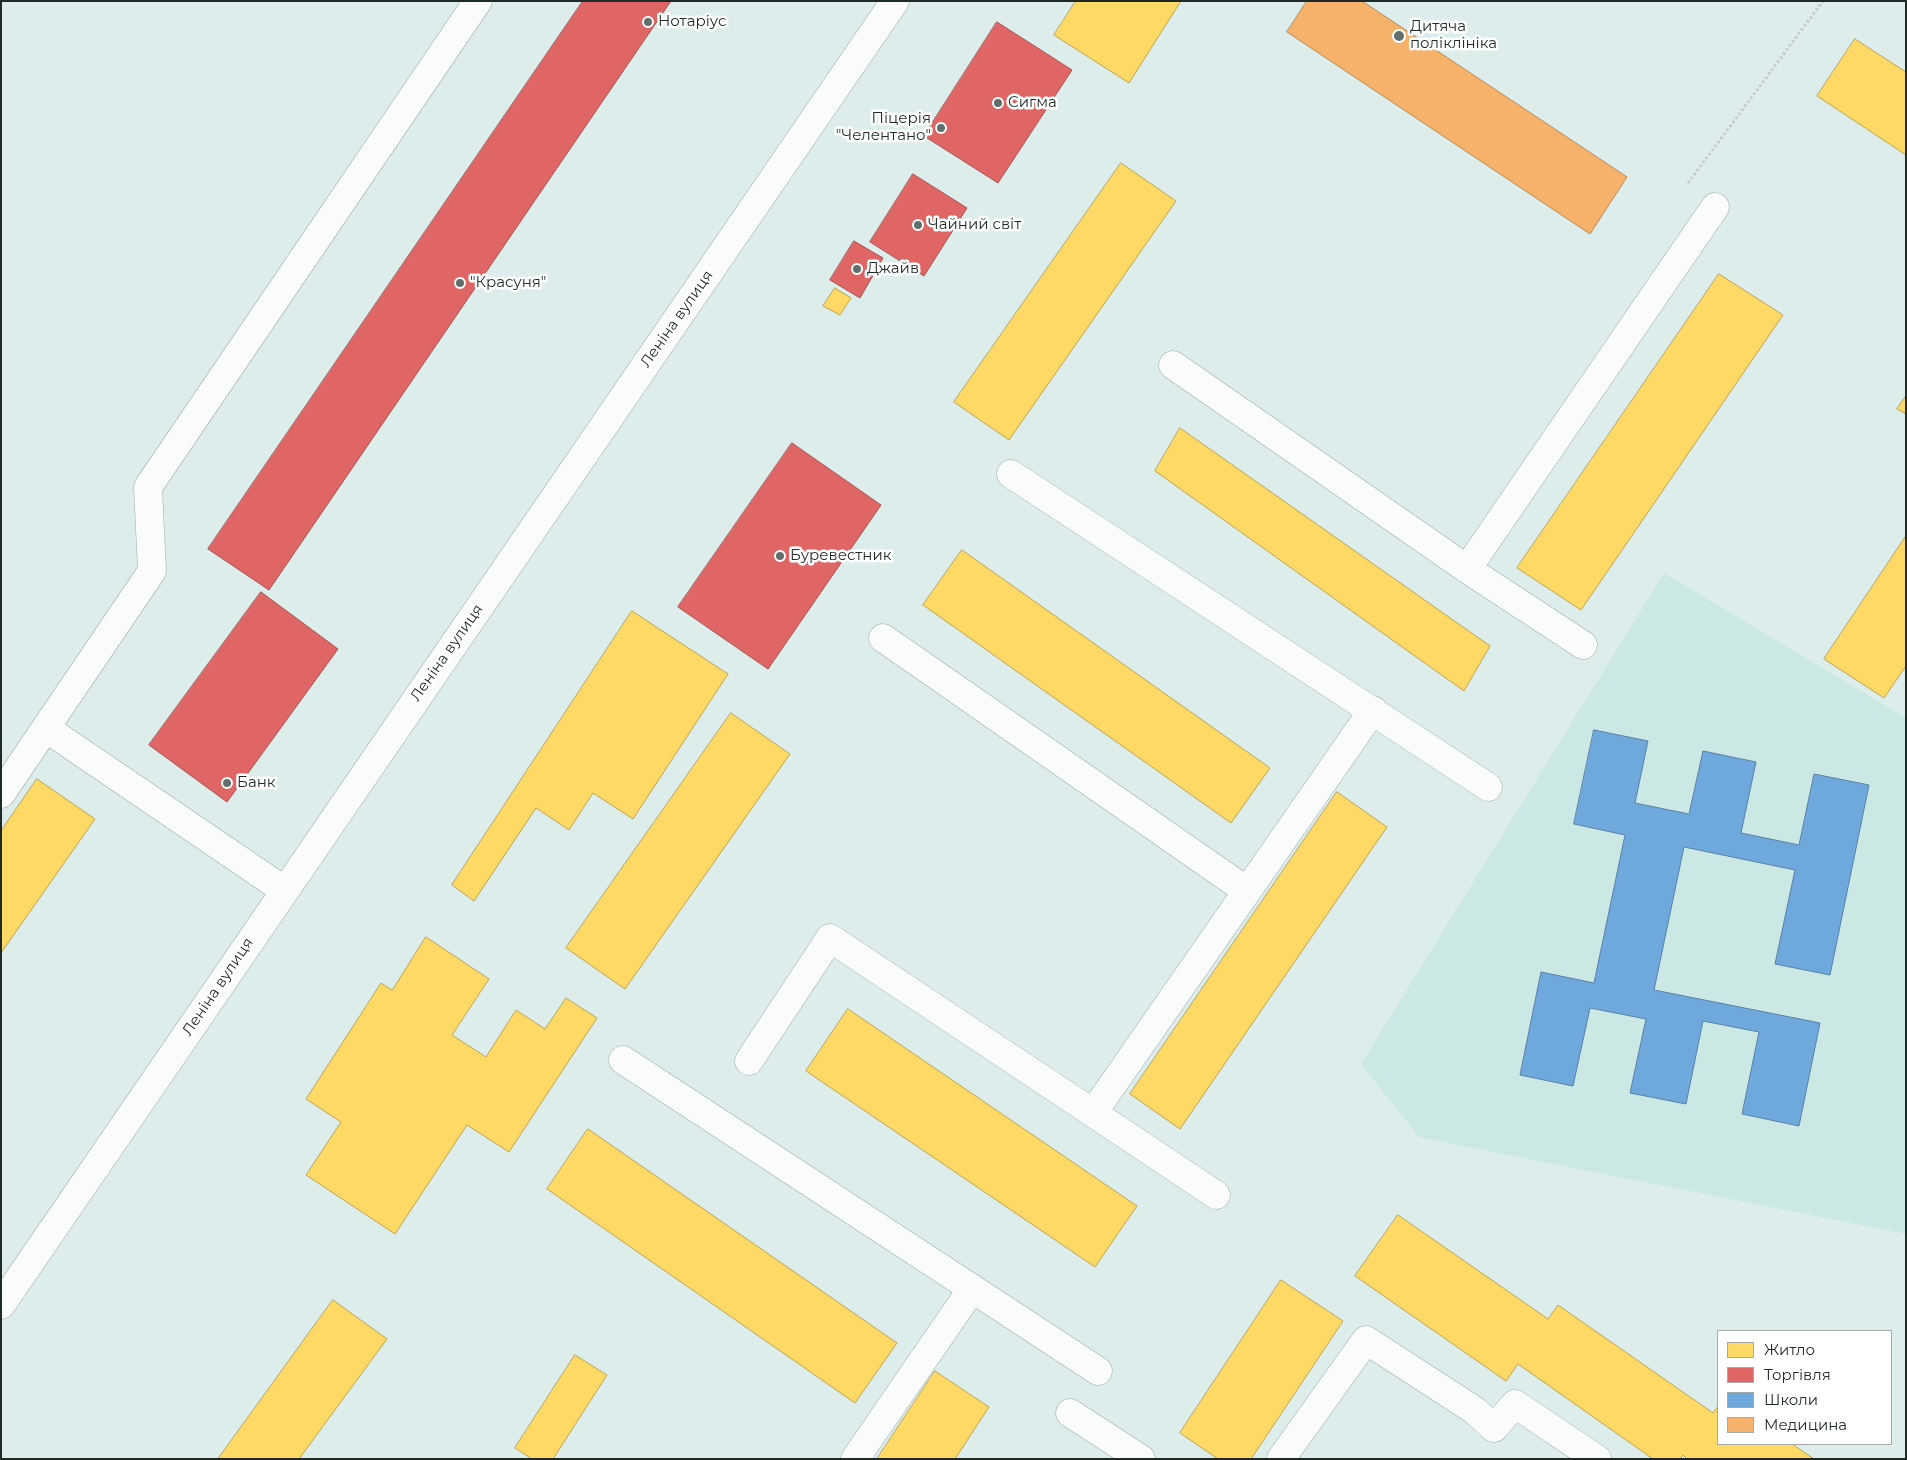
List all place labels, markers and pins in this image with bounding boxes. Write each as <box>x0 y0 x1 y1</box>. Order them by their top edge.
place label: Нотаріус <box>658 13 726 31</box>
marker: Нотаріус <box>642 16 654 28</box>
place label: Дитяча поліклініка <box>1410 18 1497 53</box>
marker: Дитяча поліклініка <box>1392 29 1406 43</box>
place label: Сигма <box>1008 94 1057 112</box>
marker: Сигма <box>992 97 1004 109</box>
place label: Піцерія "Челентано" <box>836 110 931 145</box>
marker: Піцерія "Челентано" <box>935 122 947 134</box>
place label: Чайний світ <box>928 216 1021 234</box>
marker: Чайний світ <box>912 219 924 231</box>
place label: Джайв <box>867 260 919 278</box>
marker: Джайв <box>851 263 863 275</box>
place label: "Красуня" <box>470 274 546 292</box>
marker: "Красуня" <box>454 277 466 289</box>
place label: Буревестник <box>790 547 892 565</box>
marker: Буревестник <box>774 550 786 562</box>
place label: Банк <box>237 774 275 792</box>
marker: Банк <box>221 777 233 789</box>

